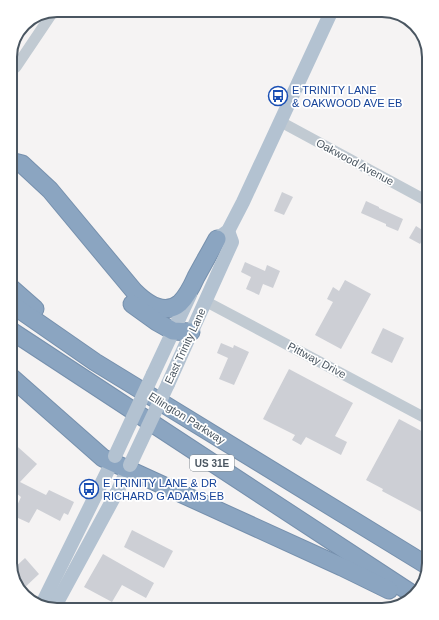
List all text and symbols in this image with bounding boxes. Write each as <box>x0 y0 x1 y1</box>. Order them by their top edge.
place label: E TRINITY LANE & OAKWOOD AVE EB <box>292 84 402 109</box>
bus stop icon: E TRINITY LANE & OAKWOOD AVE EB <box>267 85 289 107</box>
street label: Oakwood Avenue <box>314 137 396 187</box>
street label: East Trinity Lane <box>162 306 208 386</box>
street label: Pittway Drive <box>286 340 348 380</box>
street label: Ellington Parkway <box>147 390 228 447</box>
road number: US 31E <box>190 455 234 471</box>
place label: E TRINITY LANE & DR RICHARD G ADAMS EB <box>103 477 224 502</box>
bus stop icon: E TRINITY LANE & DR RICHARD G ADAMS EB <box>78 478 100 500</box>

